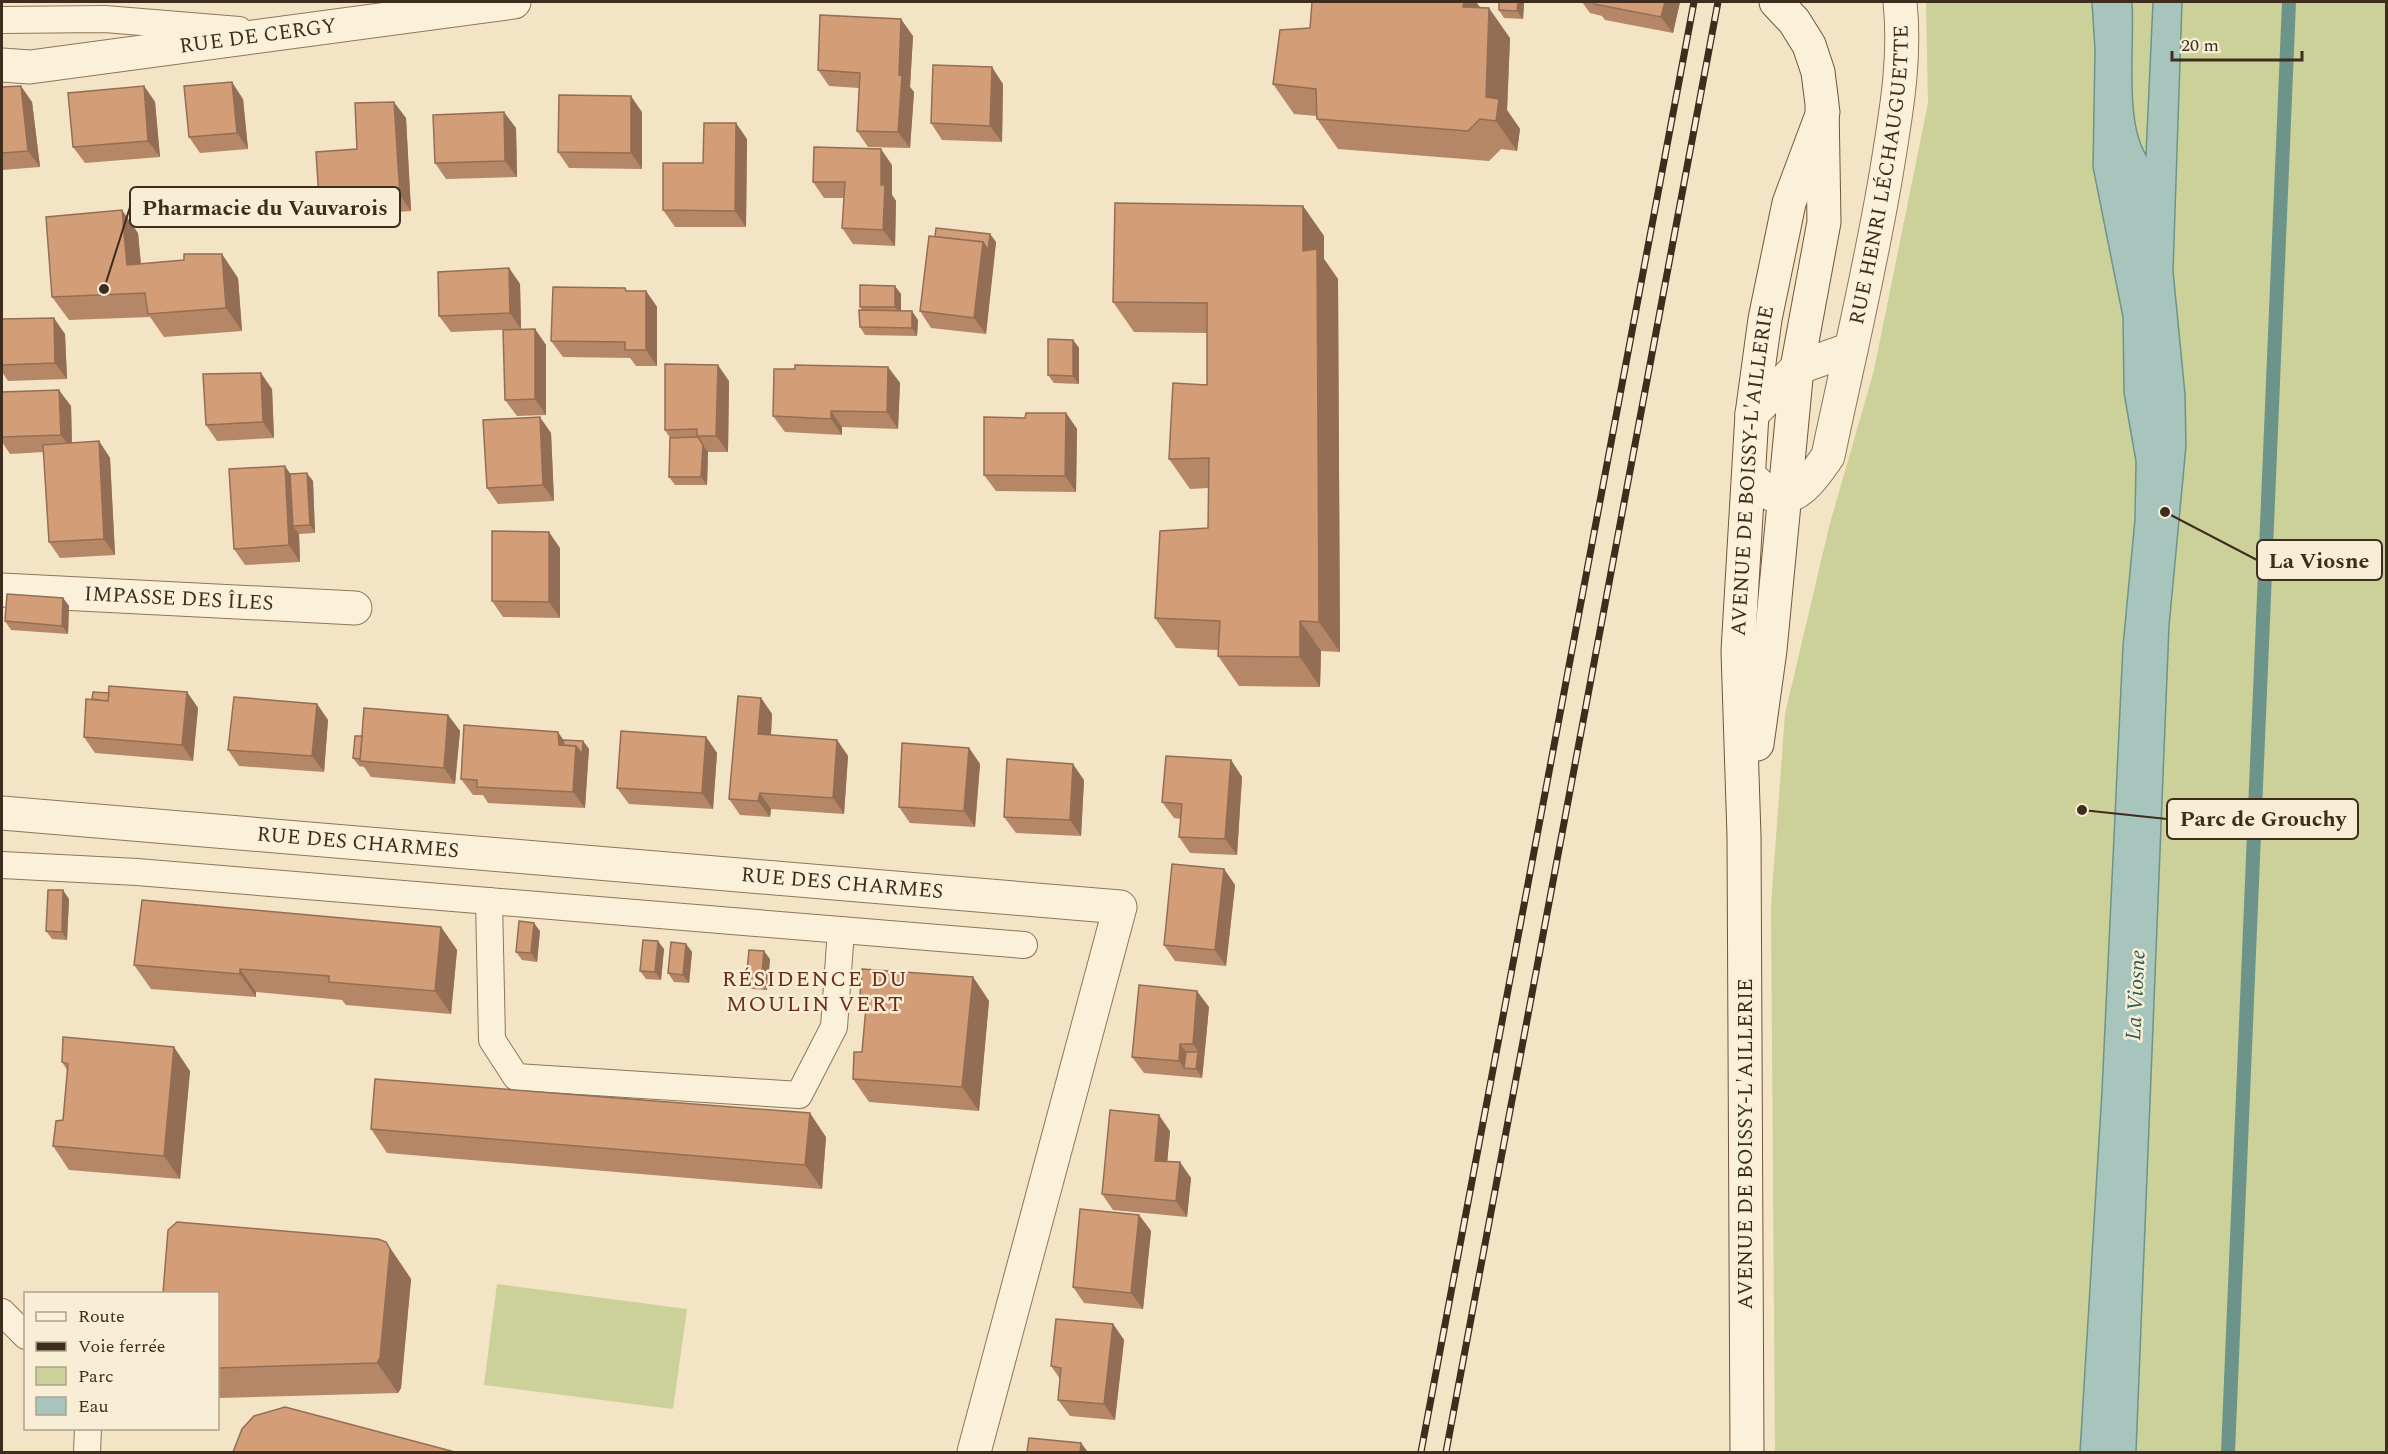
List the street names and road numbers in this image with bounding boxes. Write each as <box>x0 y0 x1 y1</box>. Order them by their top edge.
street label: RUE DE CERGY <box>177 10 338 63</box>
street label: RUE HENRI LÉCHAUGUETTE <box>1841 25 1918 328</box>
street label: AVENUE DE BOISSY-L'AILLERIE <box>1723 303 1783 637</box>
street label: IMPASSE DES ÎLES <box>83 578 274 620</box>
street label: RUE DES CHARMES <box>255 818 460 867</box>
street label: RUE DES CHARMES <box>740 859 944 908</box>
street label: AVENUE DE BOISSY-L'AILLERIE <box>1730 978 1762 1310</box>

